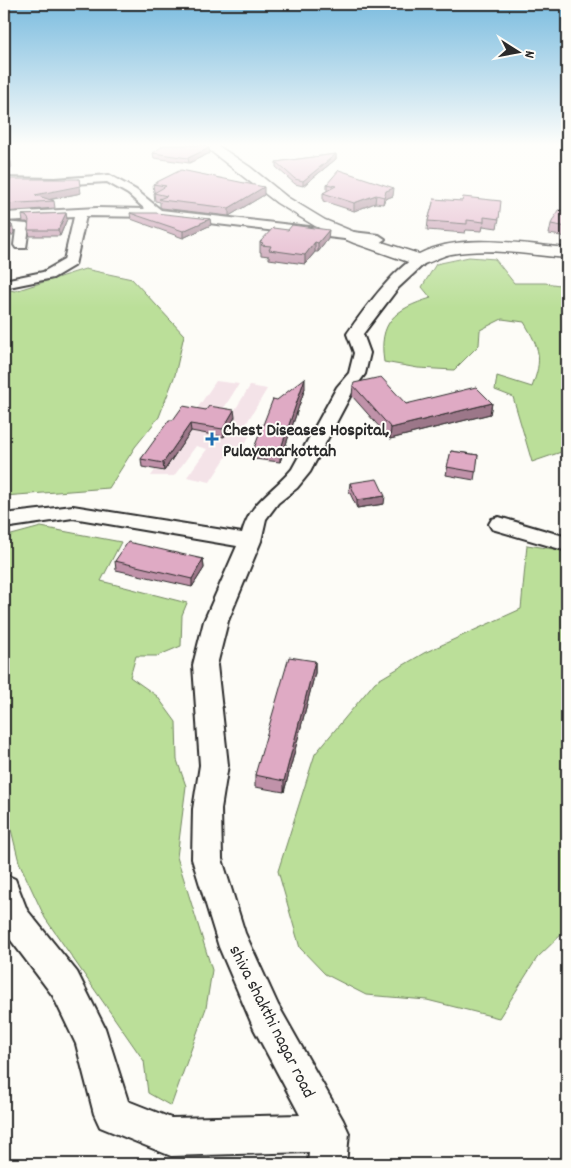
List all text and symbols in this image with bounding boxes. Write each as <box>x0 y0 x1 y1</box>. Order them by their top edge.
north arrow <box>494 28 544 78</box>
text: N <box>518 49 539 59</box>
place label: Chest Diseases Hospital, Pulayanarkottah <box>223 419 389 465</box>
marker: Chest Diseases Hospital, Pulayanarkottah <box>205 432 219 446</box>
street label: shiva shakthi nagar road <box>221 941 320 1103</box>

